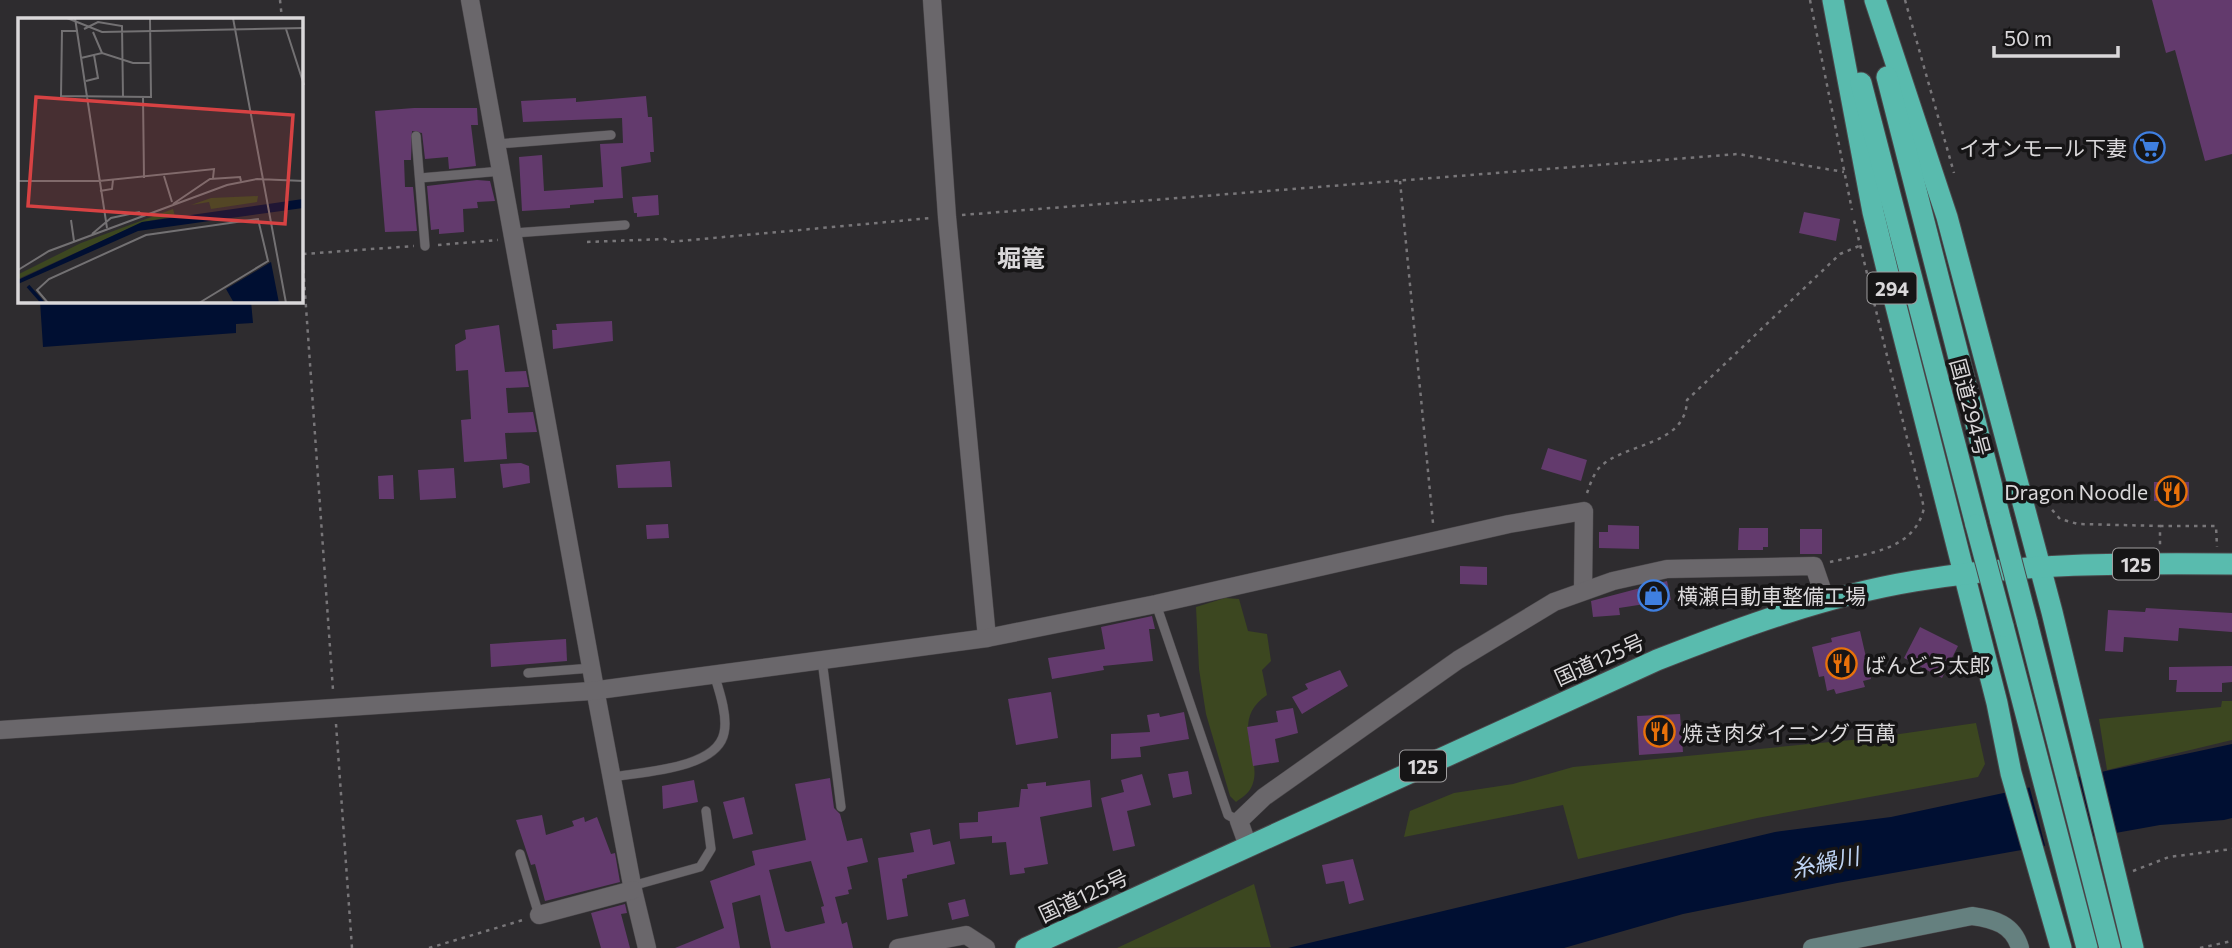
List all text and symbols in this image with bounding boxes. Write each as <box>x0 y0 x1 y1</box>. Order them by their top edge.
scale bar <box>1994 14 2118 58</box>
inset map <box>18 18 303 303</box>
text: 50 m <box>2004 25 2052 50</box>
supermarket icon: イオンモール下妻 <box>2133 130 2167 164</box>
place label: イオンモール下妻 <box>1959 135 2127 160</box>
district label: 堀篭 <box>997 243 1045 272</box>
road number: 294 <box>1868 272 1916 304</box>
street label: 国道294号 <box>1946 355 1996 459</box>
restaurant icon: Dragon Noodle <box>2154 474 2188 508</box>
place label: Dragon Noodle <box>2004 479 2148 504</box>
road number: 125 <box>2113 548 2159 580</box>
shop icon: 横瀬自動車整備工場 <box>1637 578 1671 612</box>
place label: 横瀬自動車整備工場 <box>1677 583 1866 608</box>
street label: 国道125号 <box>1550 628 1648 690</box>
restaurant icon: ばんどう太郎 <box>1825 647 1859 681</box>
place label: ばんどう太郎 <box>1865 652 1990 677</box>
restaurant icon: 焼き肉ダイニング 百萬 <box>1642 715 1676 749</box>
place label: 焼き肉ダイニング 百萬 <box>1682 720 1896 745</box>
road number: 125 <box>1400 750 1446 782</box>
water label: 糸繰川 <box>1788 841 1865 883</box>
street label: 国道125号 <box>1034 863 1132 927</box>

